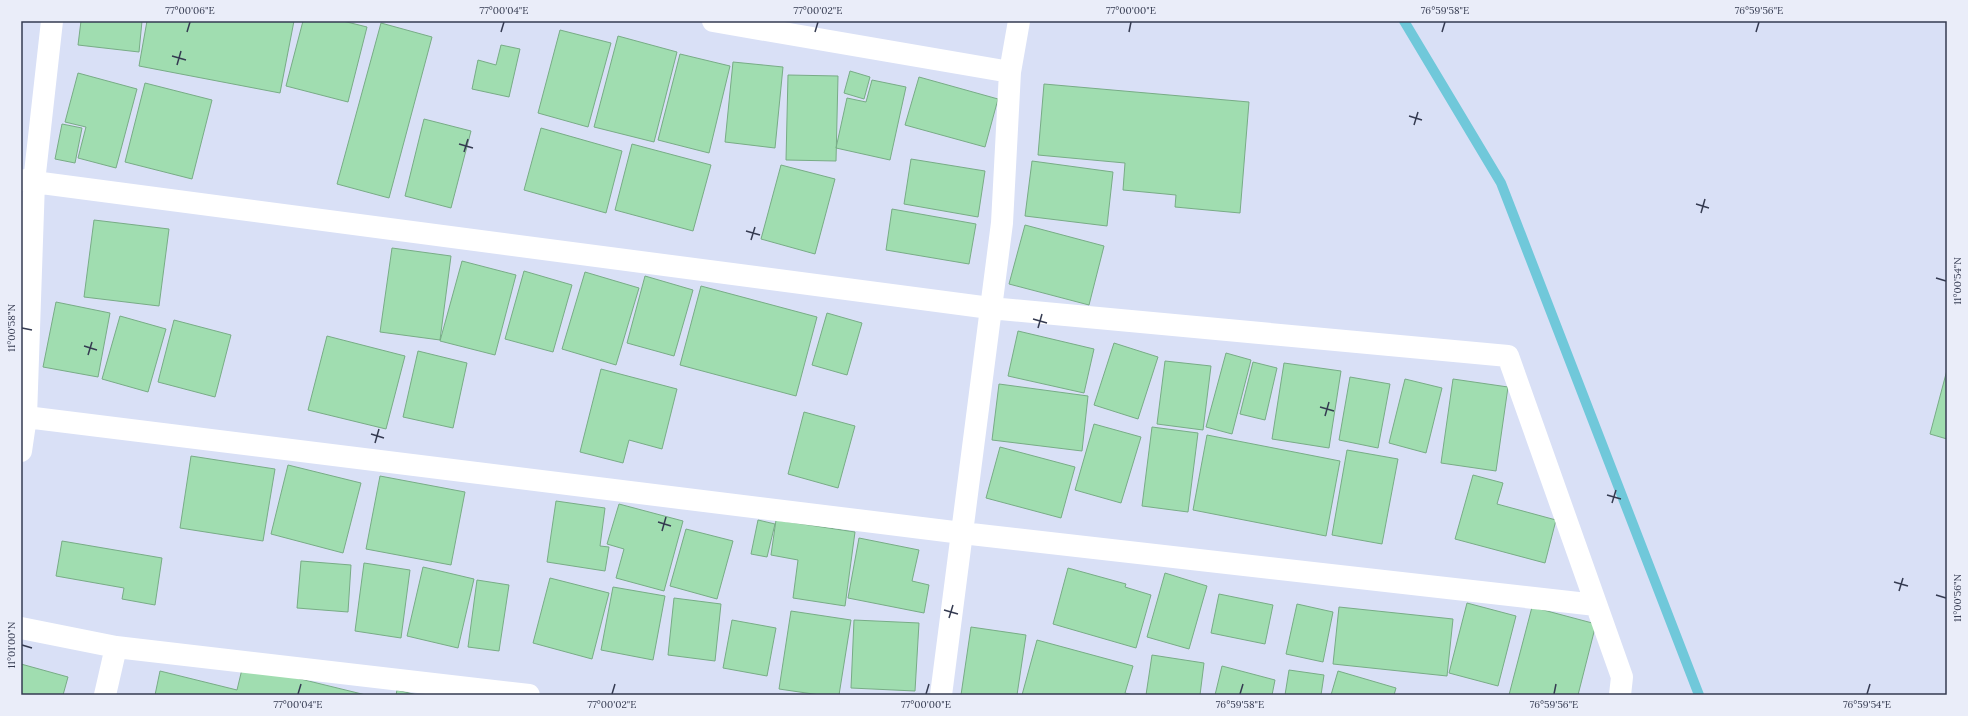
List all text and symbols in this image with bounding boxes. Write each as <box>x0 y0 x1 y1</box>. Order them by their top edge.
text: 77°00'06"E <box>165 4 215 17</box>
text: 77°00'04"E <box>480 4 528 17</box>
text: 77°00'02"E <box>794 4 842 17</box>
text: 77°00'00"E <box>1106 4 1156 17</box>
text: 76°59'58"E <box>1421 4 1469 17</box>
text: 76°59'56"E <box>1735 4 1783 17</box>
text: 11°00'54"N <box>1951 257 1964 305</box>
text: 11°00'58"N <box>5 304 18 352</box>
text: 11°00'56"N <box>1951 574 1964 622</box>
text: 11°01'00"N <box>5 621 18 668</box>
text: 77°00'04"E <box>274 698 322 711</box>
text: 77°00'02"E <box>588 698 636 711</box>
text: 77°00'00"E <box>901 698 951 711</box>
text: 76°59'58"E <box>1216 698 1264 711</box>
text: 76°59'56"E <box>1530 698 1578 711</box>
text: 76°59'54"E <box>1843 698 1891 711</box>

